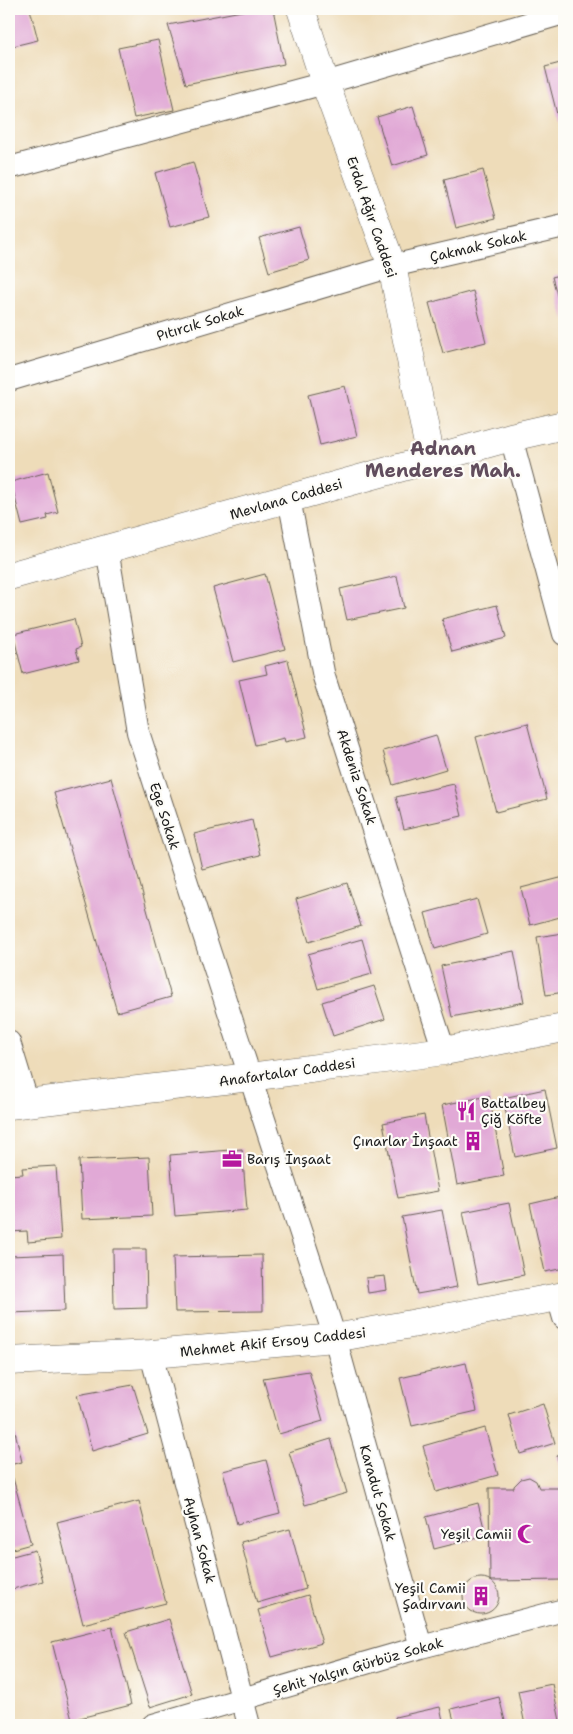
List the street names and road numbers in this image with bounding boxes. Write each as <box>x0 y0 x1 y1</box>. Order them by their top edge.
street label: Erdal Ağır Caddesi <box>343 154 401 280</box>
street label: Çakmak Sokak <box>428 226 528 266</box>
street label: Pıtırcık Sokak <box>154 301 246 345</box>
street label: Mevlana Caddesi <box>228 474 344 524</box>
street label: Akdeniz Sokak <box>333 727 381 827</box>
street label: Ege Sokak <box>146 780 184 852</box>
street label: Anafartalar Caddesi <box>218 1054 356 1090</box>
street label: Mehmet Akif Ersoy Caddesi <box>179 1323 367 1361</box>
street label: Karadut Sokak <box>356 1443 400 1543</box>
street label: Ayhan Sokak <box>180 1495 220 1585</box>
street label: Şehit Yalçın Gürbüz Sokak <box>271 1633 445 1699</box>

